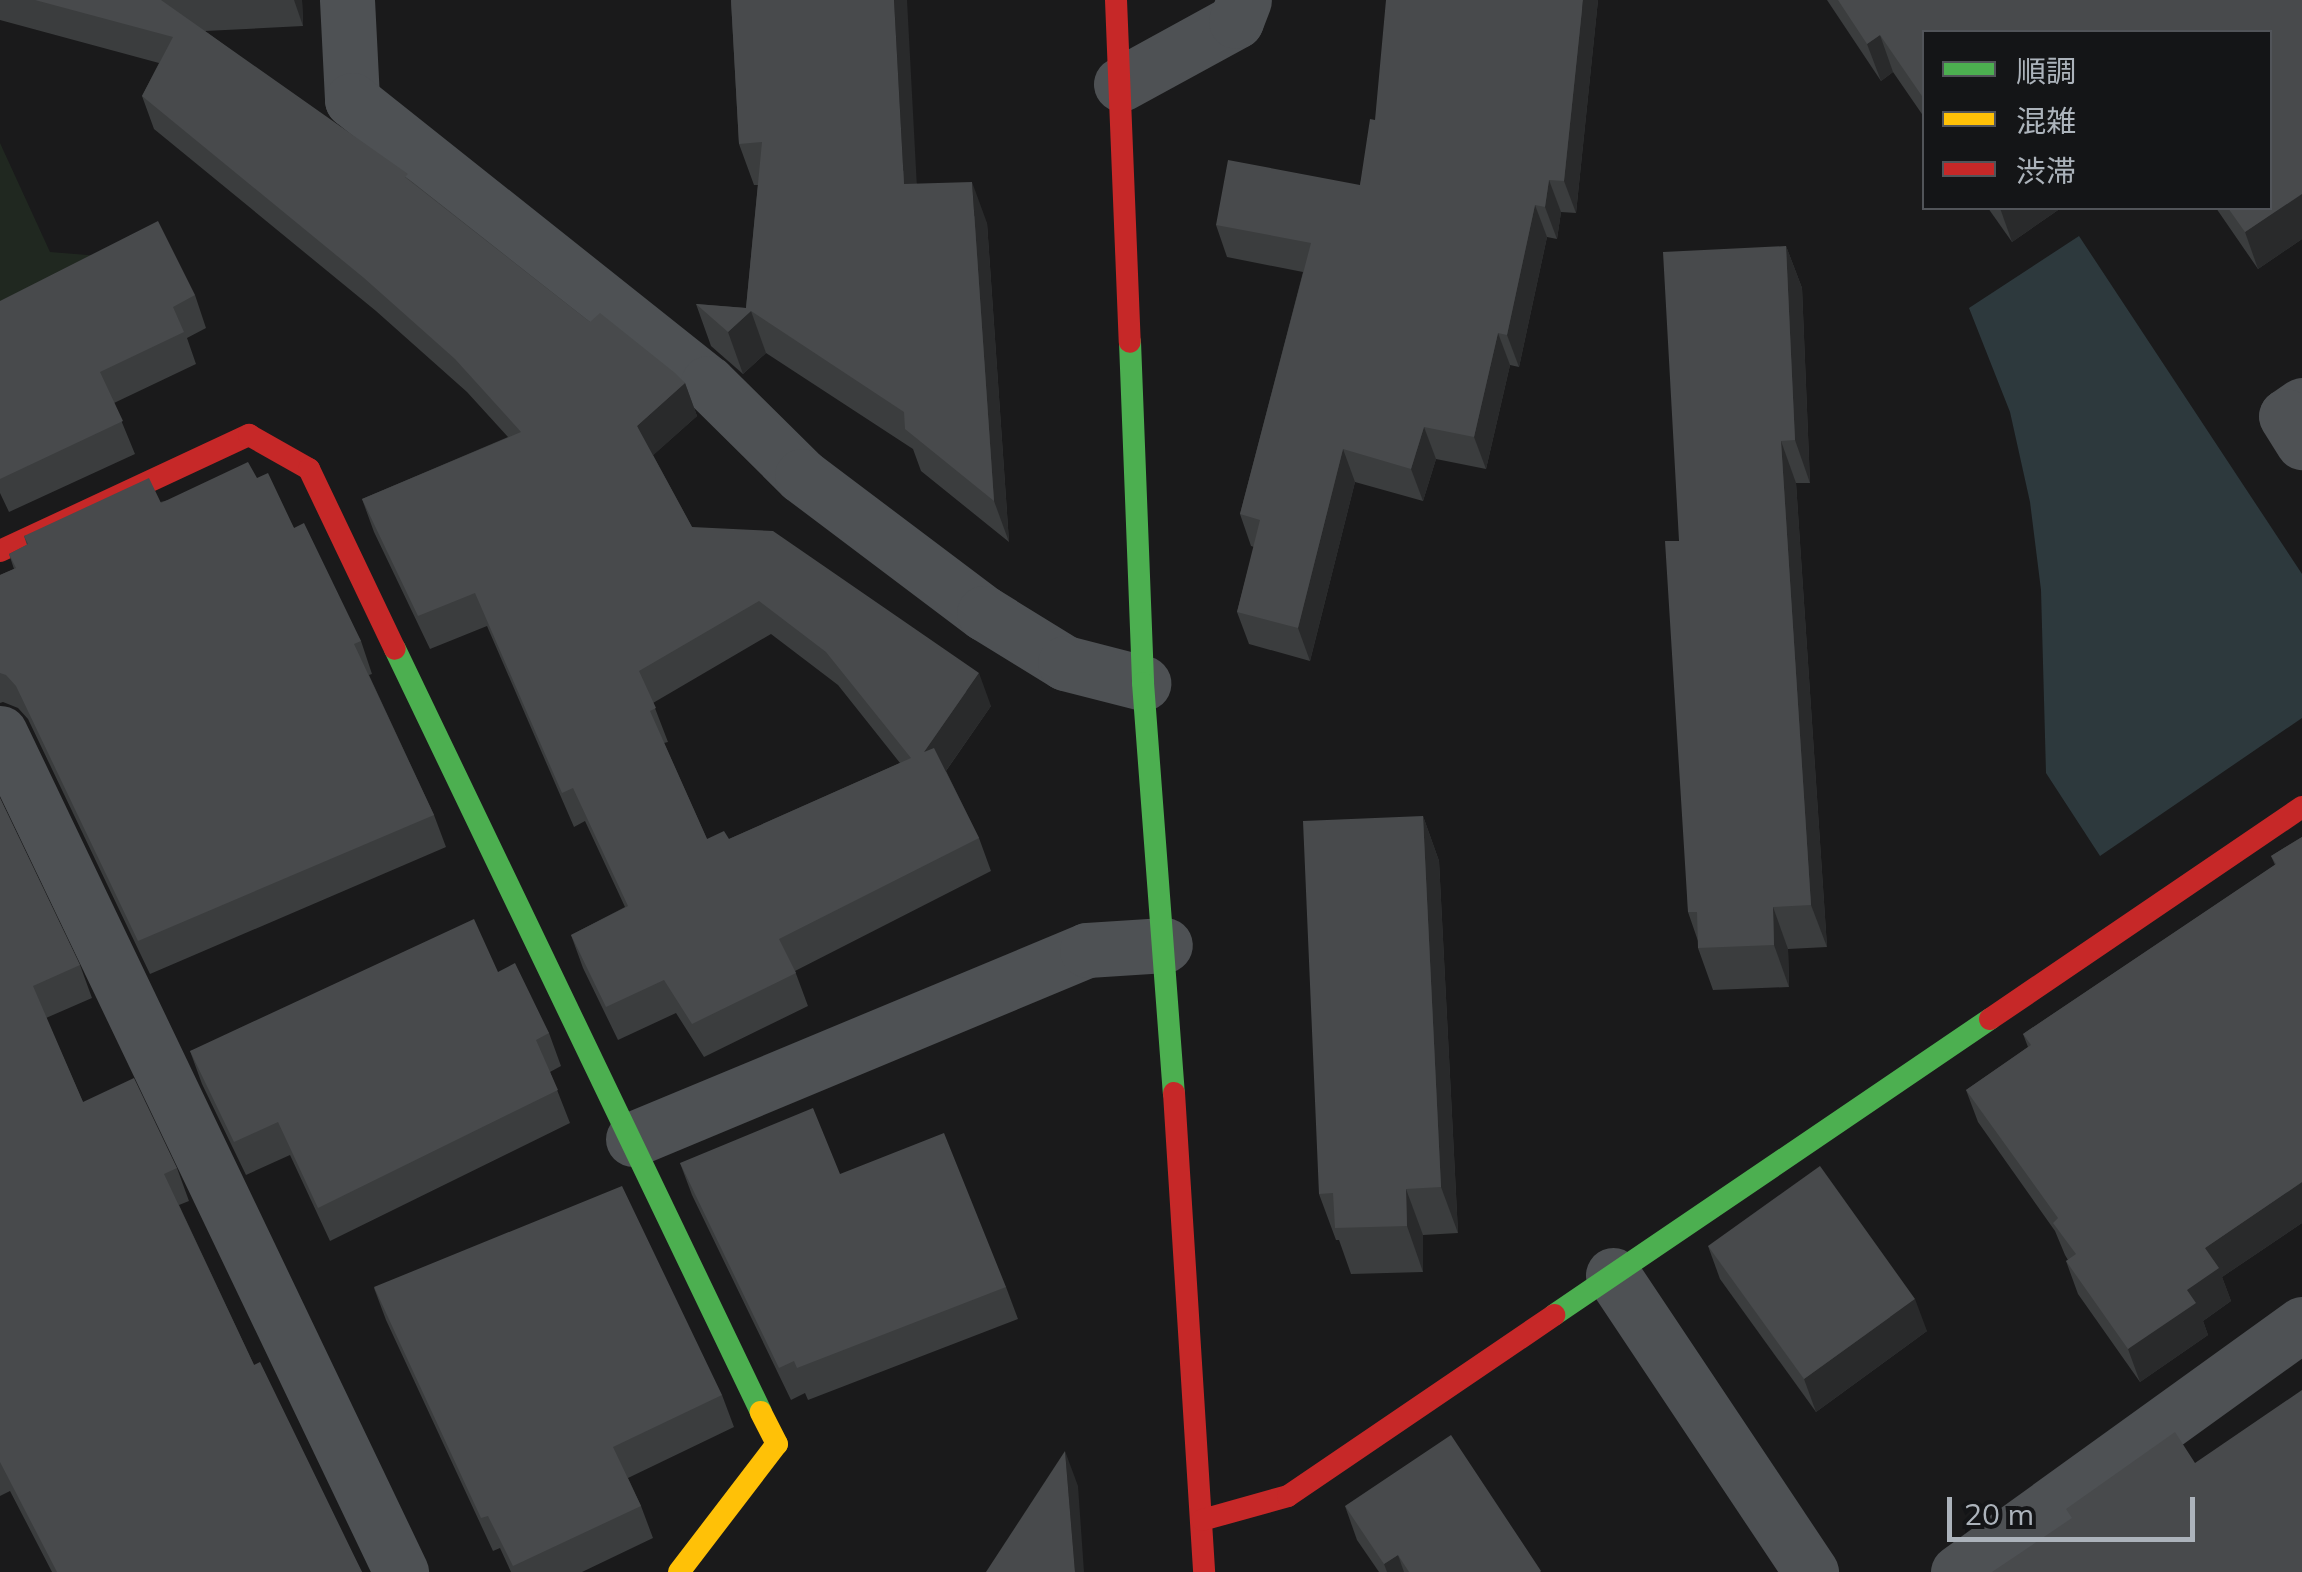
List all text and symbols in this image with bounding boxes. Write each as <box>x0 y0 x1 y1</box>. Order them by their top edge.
legend <box>1922 30 2272 210</box>
text: 順調 <box>2016 52 2076 90</box>
text: 混雑 <box>2016 102 2076 140</box>
text: 渋滞 <box>2016 152 2076 190</box>
scale bar <box>1952 1477 2200 1539</box>
text: 20 m <box>1964 1495 2034 1533</box>

